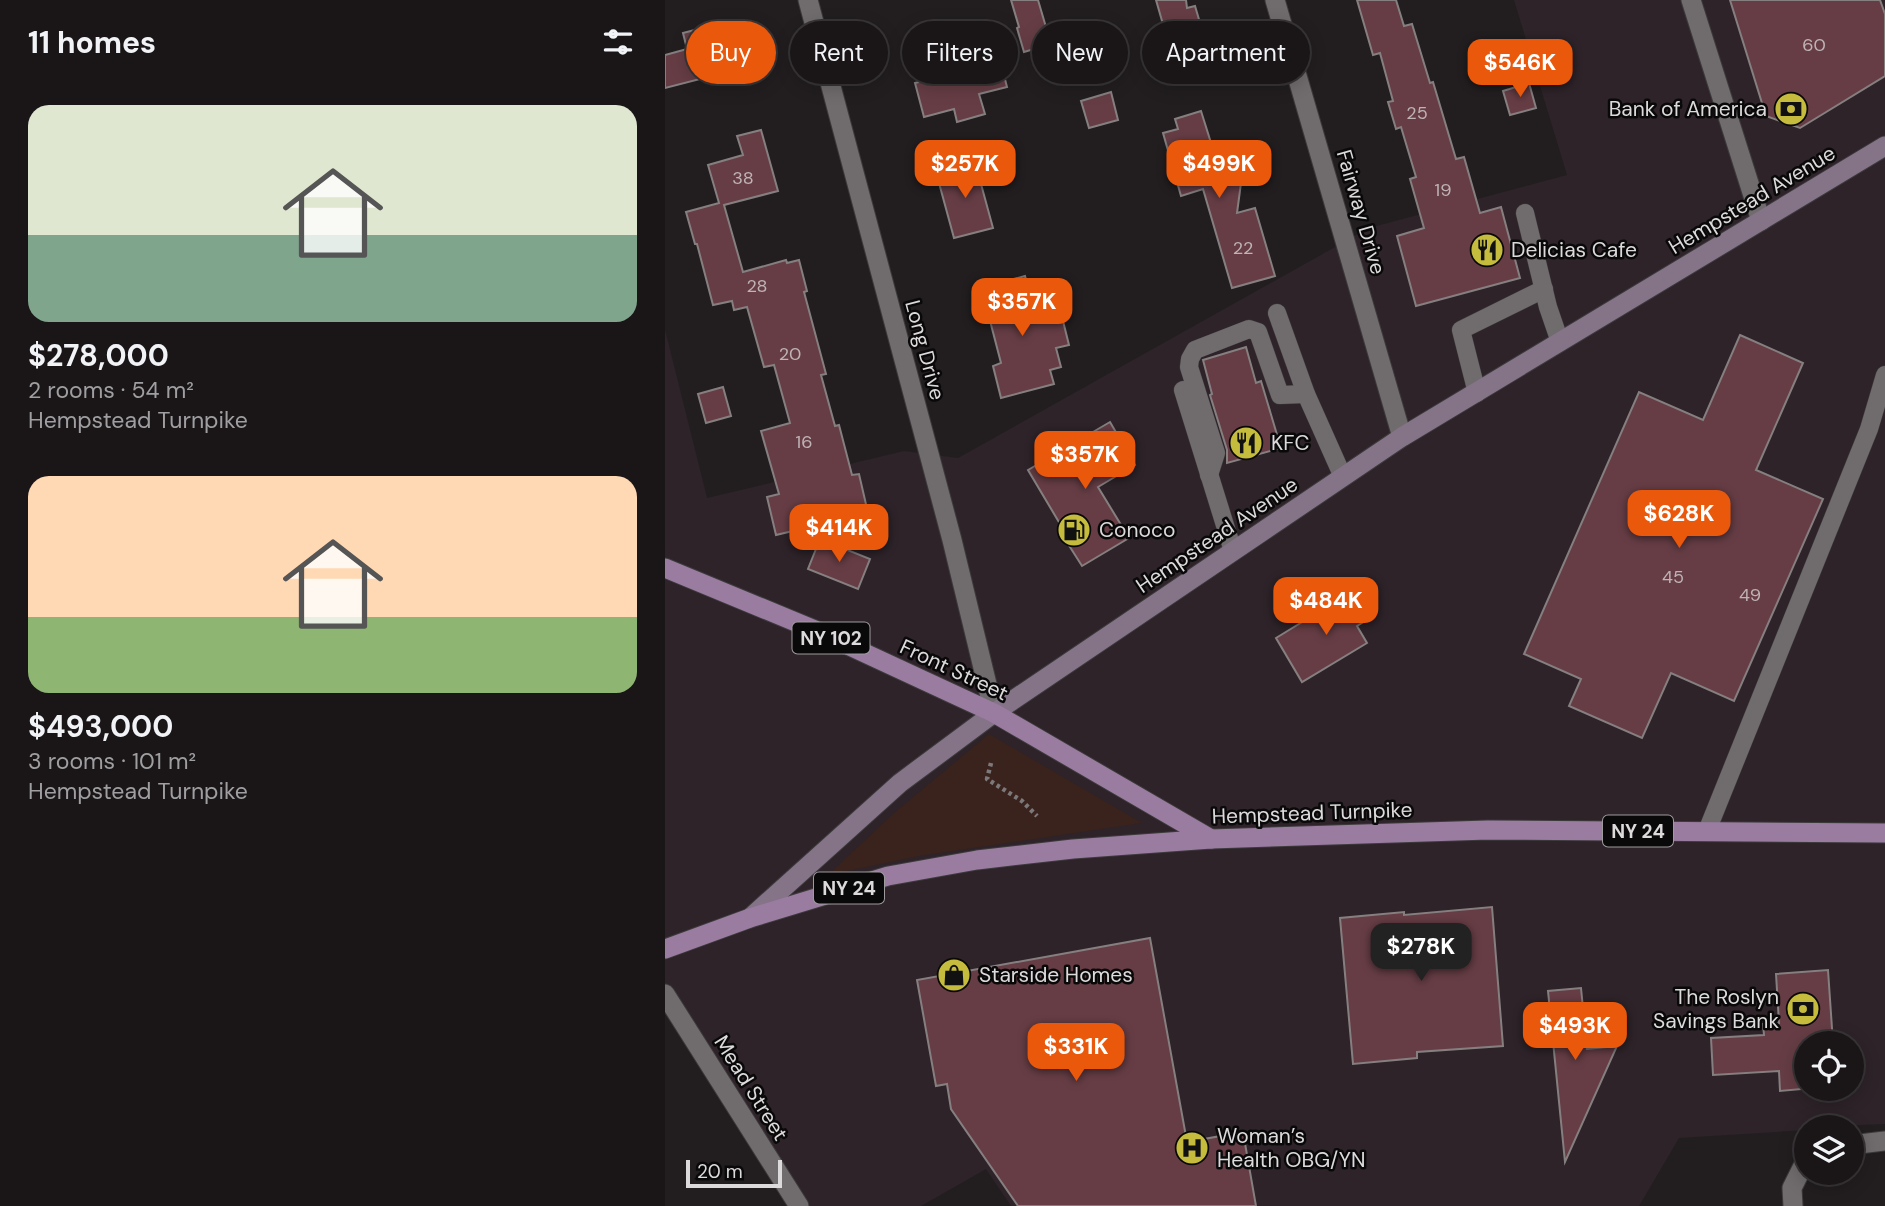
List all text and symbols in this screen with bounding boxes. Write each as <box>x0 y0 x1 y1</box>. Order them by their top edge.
chip: Buy <box>686 21 776 84</box>
chip: Rent <box>790 21 888 84</box>
chip: Filters <box>902 21 1018 84</box>
chip: New <box>1032 21 1128 84</box>
chip: Apartment <box>1142 21 1310 84</box>
text: 11 homes <box>28 23 156 62</box>
icon: filters <box>599 23 637 61</box>
house number: 60 <box>1802 33 1826 57</box>
pin: $546K <box>1471 40 1569 99</box>
text: $546K <box>1484 47 1556 77</box>
bank icon: Bank of America <box>1772 90 1810 128</box>
place label: Bank of America <box>1609 95 1767 123</box>
house number: 25 <box>1406 101 1428 125</box>
street label: Hempstead Avenue <box>1664 139 1841 261</box>
pin: $257K <box>916 140 1014 200</box>
pin: $499K <box>1170 140 1268 200</box>
street label: Fairway Drive <box>1330 146 1392 278</box>
text: $257K <box>931 148 999 178</box>
text: $499K <box>1182 148 1256 178</box>
icon: home <box>270 150 396 276</box>
house number: 38 <box>732 166 754 190</box>
house number: 19 <box>1435 178 1451 202</box>
restaurant icon: Delicias Cafe <box>1468 231 1506 269</box>
house number: 22 <box>1233 236 1253 260</box>
place label: Delicias Cafe <box>1511 236 1637 264</box>
house number: 28 <box>746 274 768 298</box>
pin: $357K <box>973 278 1071 338</box>
text: $357K <box>987 286 1057 316</box>
street label: Long Drive <box>898 297 952 403</box>
text: $278,000 <box>28 336 169 375</box>
house number: 20 <box>779 342 801 366</box>
text: 2 rooms · 54 m² <box>28 375 194 405</box>
text: Hempstead Turnpike <box>28 405 248 435</box>
restaurant icon: KFC <box>1227 424 1265 462</box>
place label: KFC <box>1271 429 1310 457</box>
house number: 16 <box>796 430 812 454</box>
pin: $357K <box>1036 432 1134 491</box>
text: $357K <box>1050 439 1120 469</box>
street label: Hempstead Avenue <box>1131 470 1303 600</box>
pin: $628K <box>1630 490 1728 550</box>
text: $628K <box>1644 498 1714 528</box>
pin: $414K <box>790 504 888 564</box>
fuel station icon: Conoco <box>1055 511 1093 549</box>
text: $414K <box>805 512 873 542</box>
place label: Conoco <box>1099 516 1175 544</box>
icon: home <box>270 521 396 647</box>
house number: 45 <box>1662 565 1684 589</box>
pin: $484K <box>1277 578 1375 637</box>
house number: 49 <box>1739 583 1761 607</box>
text: $484K <box>1289 585 1363 615</box>
road number: NY 102 <box>793 622 869 653</box>
street label: Front Street <box>895 633 1013 707</box>
text: $493,000 <box>28 707 173 746</box>
text: 3 rooms · 101 m² <box>28 746 196 776</box>
text: Hempstead Turnpike <box>28 776 248 806</box>
street label: Hempstead Turnpike <box>1211 796 1413 830</box>
road number: NY 24 <box>1603 816 1673 846</box>
road number: NY 24 <box>814 873 884 904</box>
pin: $278K <box>1372 923 1470 983</box>
text: $278K <box>1387 931 1455 961</box>
shop icon: Starside Homes <box>935 956 973 994</box>
place label: Starside Homes <box>979 961 1133 989</box>
place label: The Roslyn Savings Bank <box>1653 983 1779 1035</box>
bank icon: The Roslyn Savings Bank <box>1784 990 1822 1028</box>
pin: $493K <box>1526 1002 1624 1062</box>
text: $493K <box>1539 1010 1611 1040</box>
pin: $331K <box>1027 1024 1125 1083</box>
street label: Mead Street <box>708 1030 794 1146</box>
text: $331K <box>1044 1031 1108 1061</box>
map controls <box>1794 1031 1864 1185</box>
button: locate <box>1794 1031 1864 1101</box>
button: layers <box>1794 1115 1864 1185</box>
place label: Woman’s Health OBG/YN <box>1217 1122 1365 1174</box>
hospital icon: Woman’s Health OBG/YN <box>1173 1129 1211 1167</box>
scale bar <box>686 1157 782 1189</box>
text: 20 m <box>697 1159 743 1184</box>

